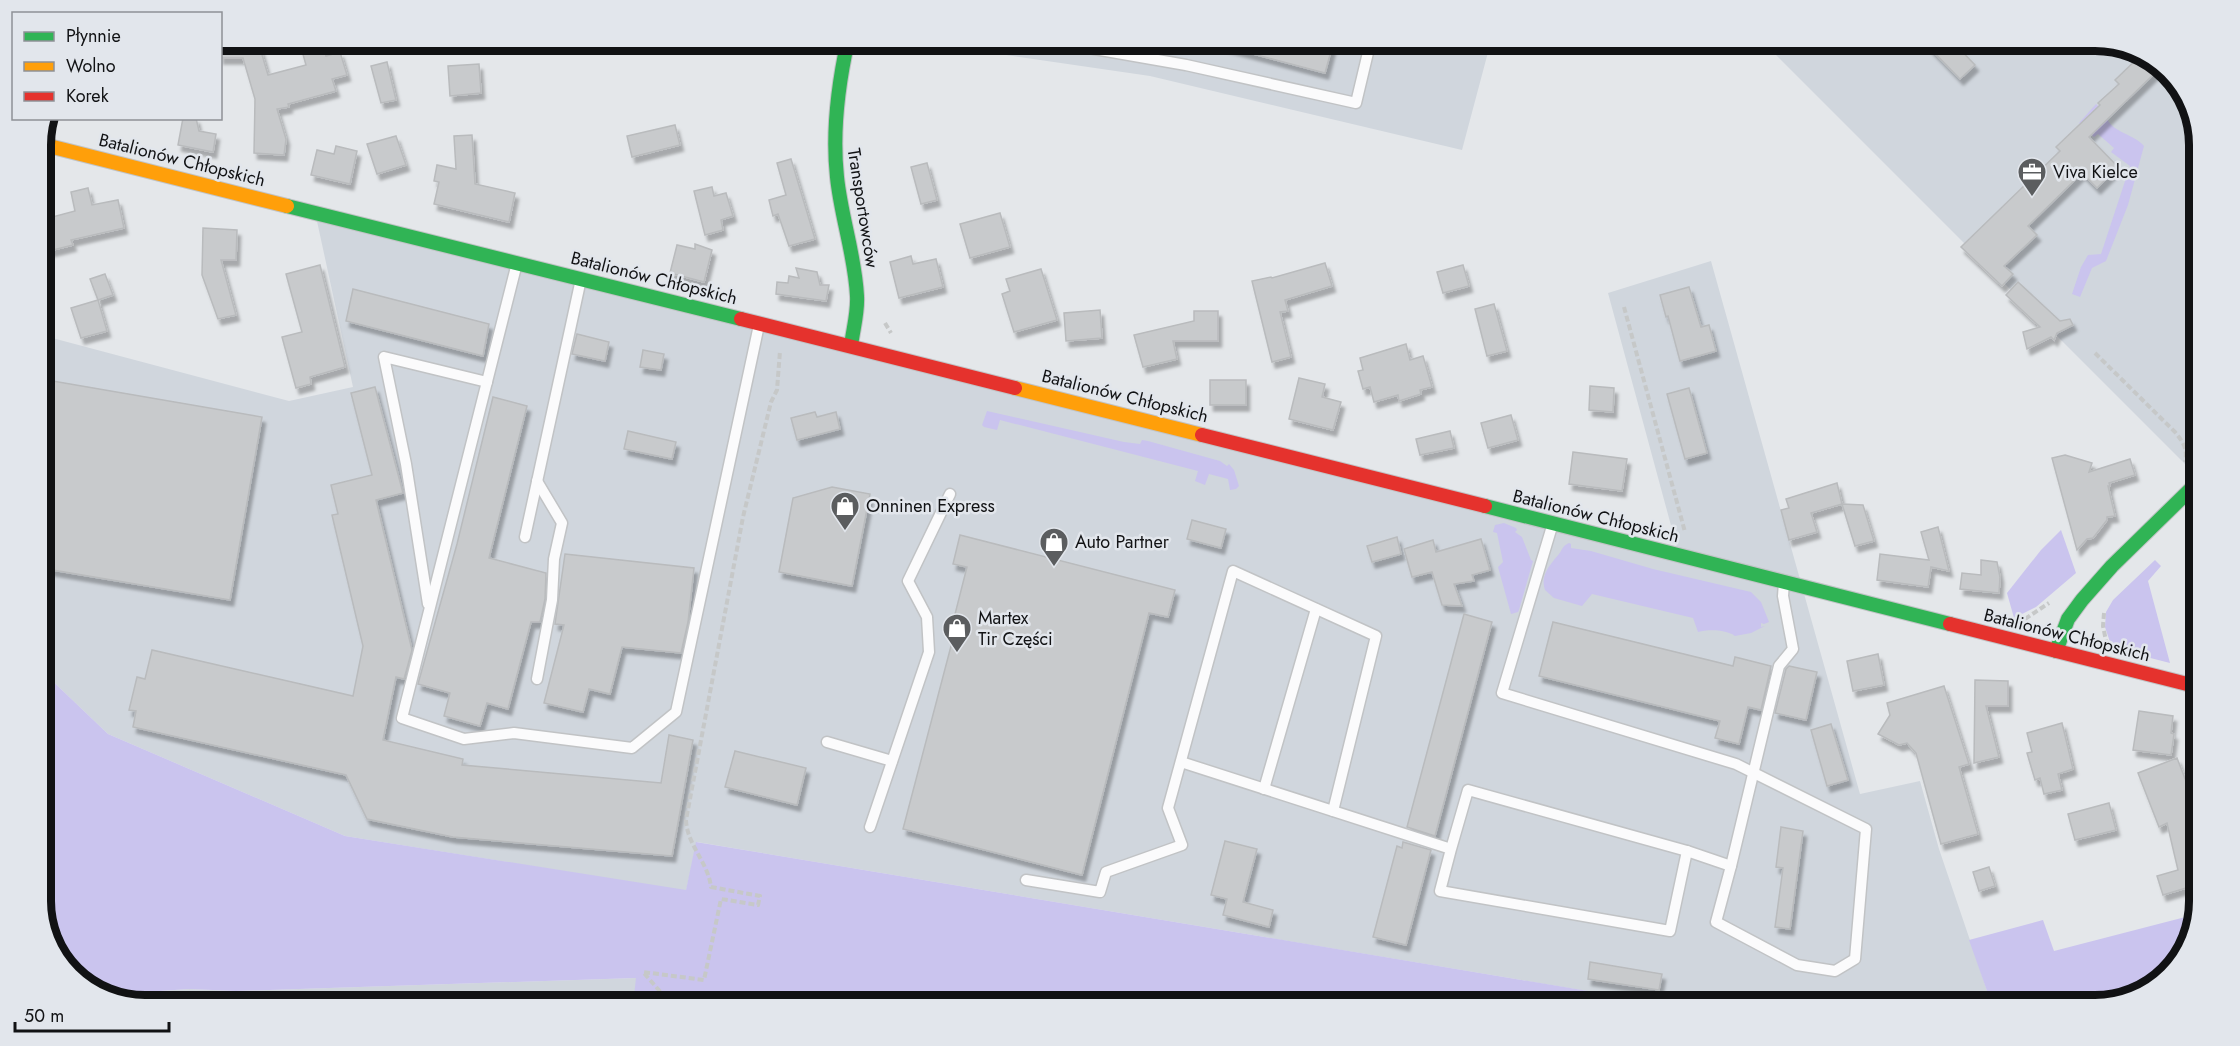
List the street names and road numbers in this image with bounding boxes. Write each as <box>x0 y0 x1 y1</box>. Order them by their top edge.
street label: Batalionów Chłopskich <box>96 127 268 193</box>
street label: Transportowców <box>841 146 885 271</box>
street label: Batalionów Chłopskich <box>568 245 740 311</box>
street label: Batalionów Chłopskich <box>1039 363 1211 429</box>
street label: Batalionów Chłopskich <box>1510 483 1682 549</box>
street label: Batalionów Chłopskich <box>1981 602 2153 668</box>

